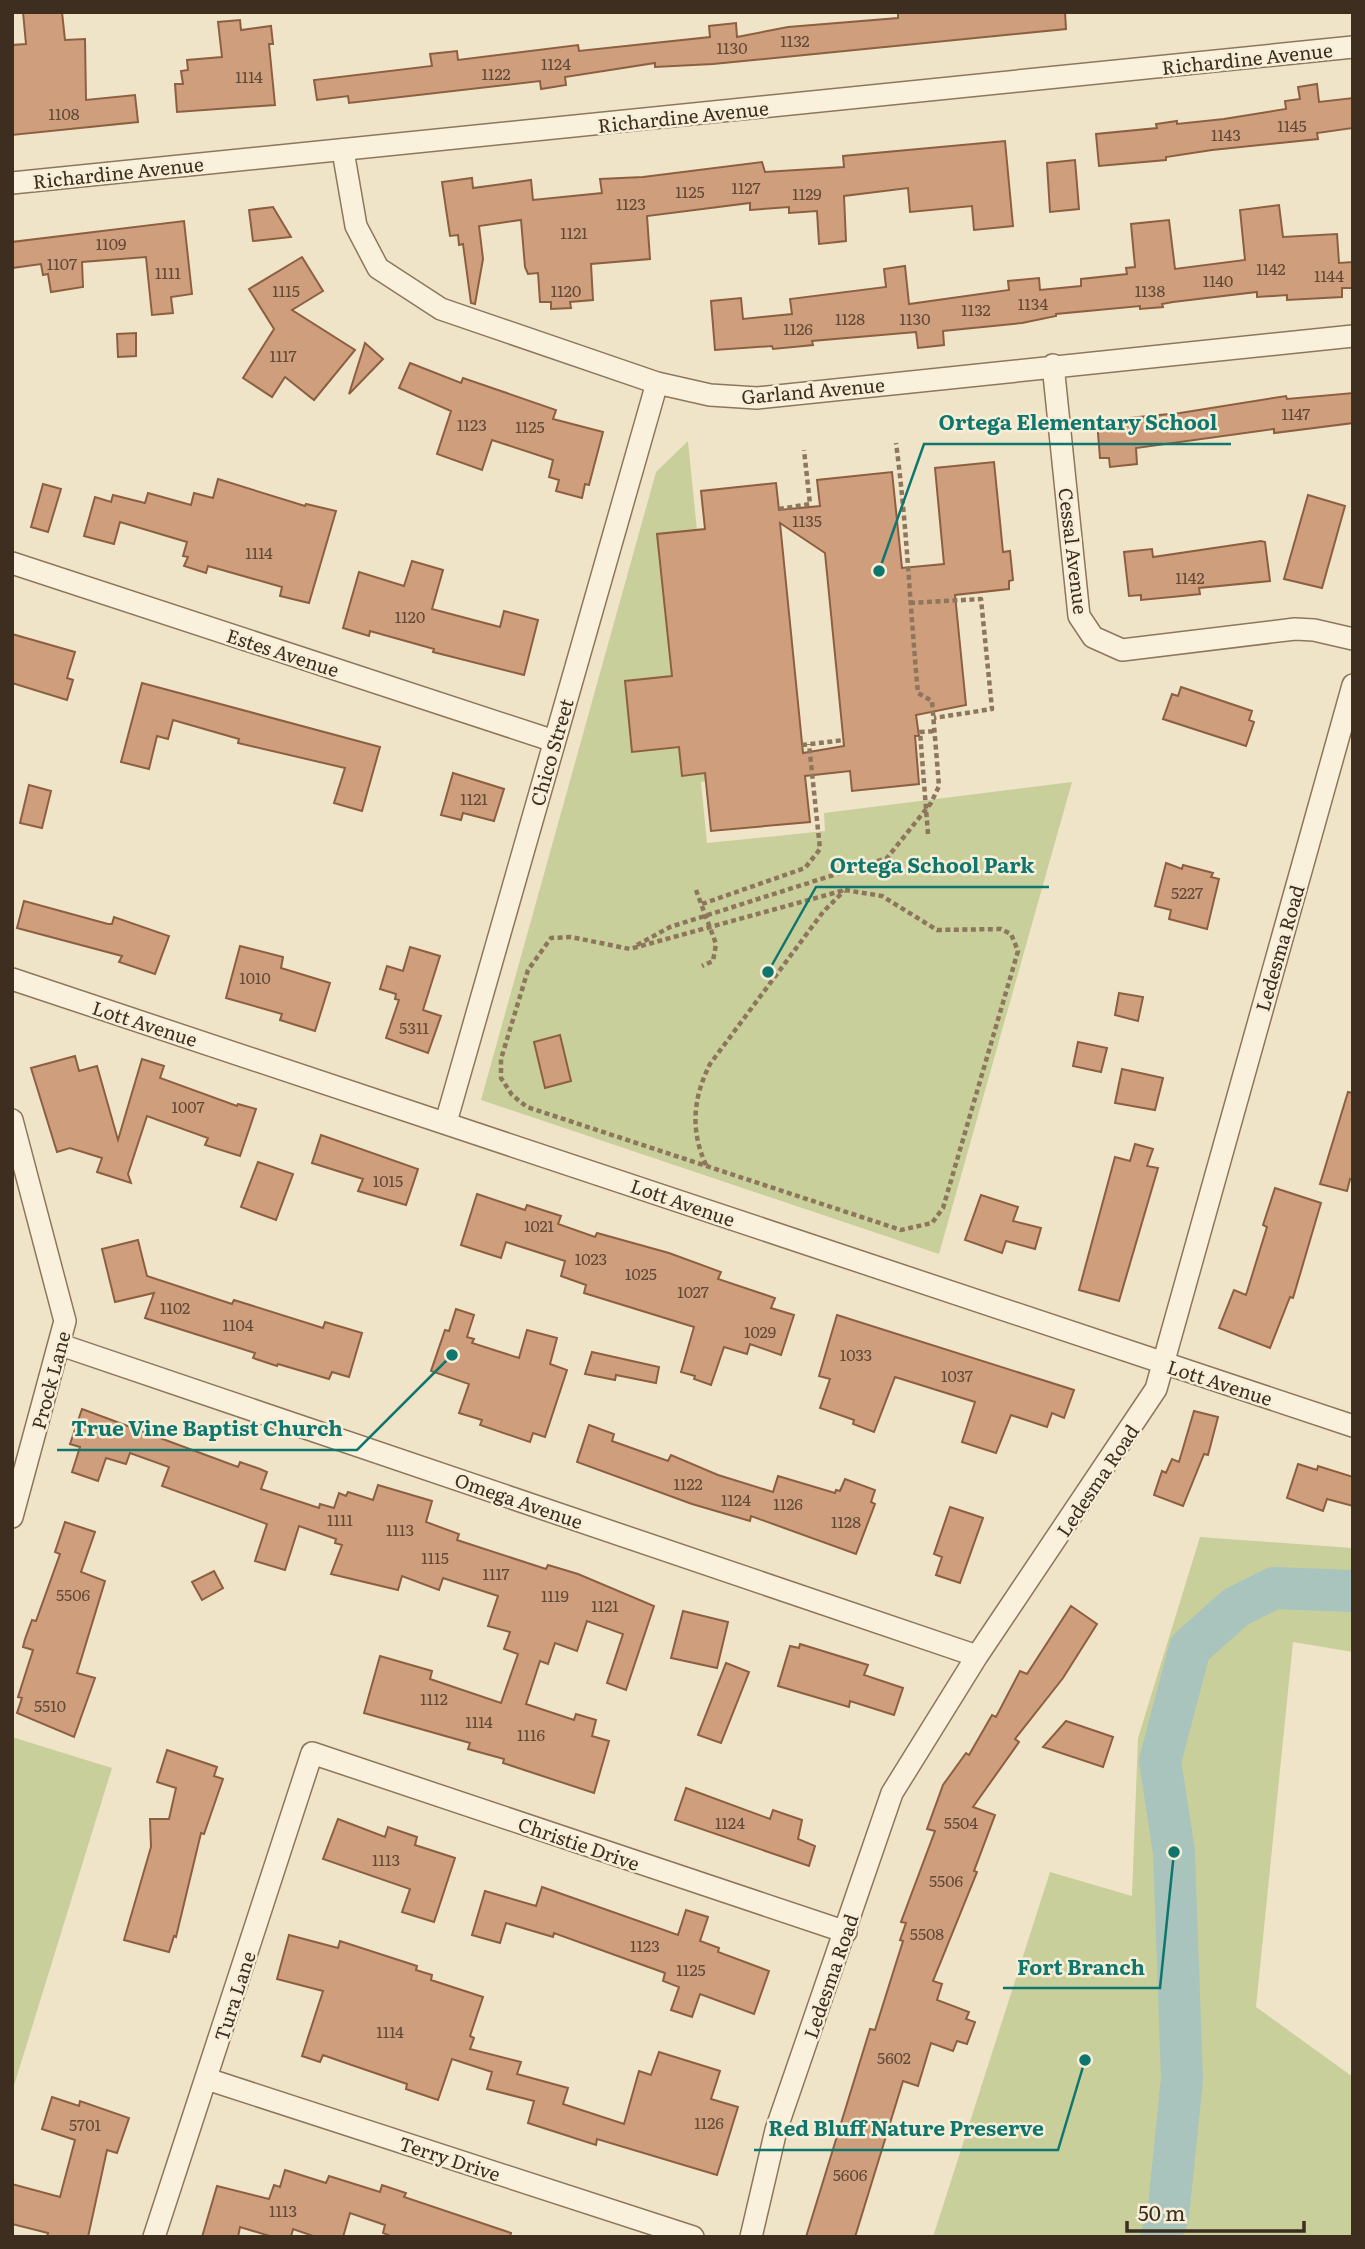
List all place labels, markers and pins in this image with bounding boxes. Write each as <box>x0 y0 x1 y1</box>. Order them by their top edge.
callout: Ortega Elementary School <box>924 402 1231 444</box>
callout: Ortega School Park <box>816 845 1049 887</box>
callout: True Vine Baptist Church <box>57 1408 357 1450</box>
callout: Fort Branch <box>1003 1946 1160 1988</box>
callout: Red Bluff Nature Preserve <box>754 2108 1058 2150</box>

